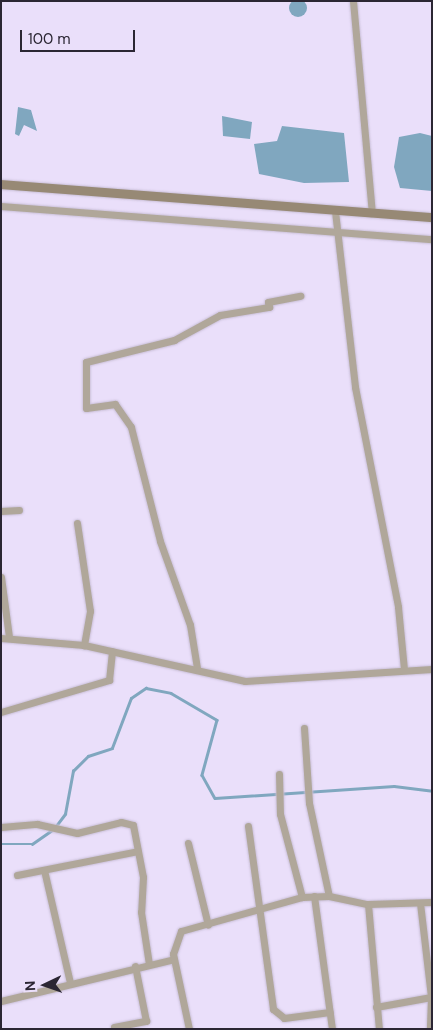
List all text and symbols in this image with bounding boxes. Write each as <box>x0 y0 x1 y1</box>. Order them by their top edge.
scale bar <box>22 20 138 52</box>
text: 100 m <box>28 29 71 49</box>
north arrow <box>20 960 70 1010</box>
text: N <box>21 980 39 991</box>

